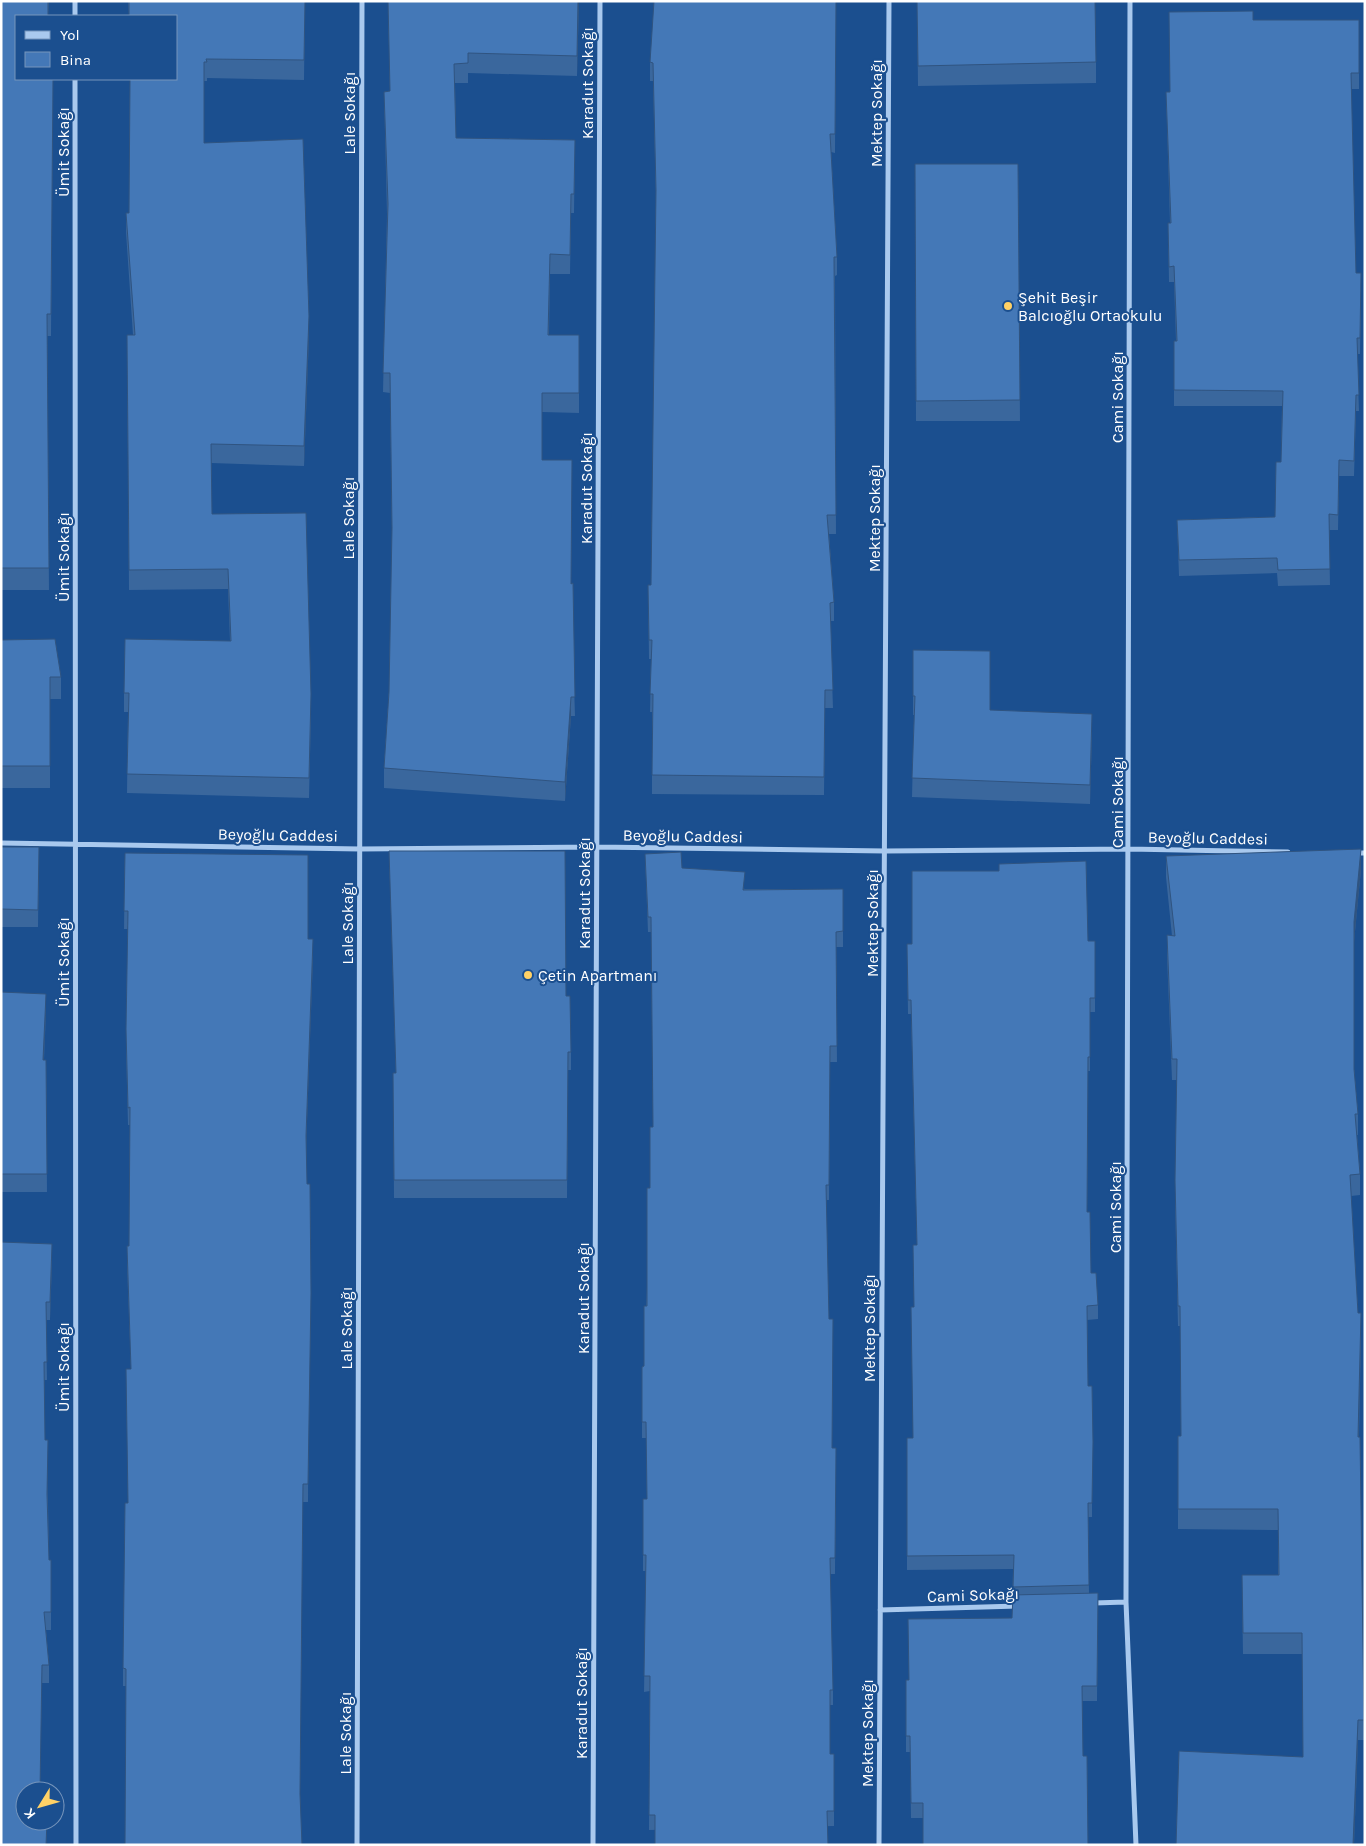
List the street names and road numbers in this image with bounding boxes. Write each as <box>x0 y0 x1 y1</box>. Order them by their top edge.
street label: Karadut Sokağı <box>578 27 597 139</box>
street label: Mektep Sokağı <box>867 59 886 167</box>
street label: Lale Sokağı <box>340 72 359 154</box>
street label: Ümit Sokağı <box>54 107 73 197</box>
street label: Cami Sokağı <box>1108 351 1127 443</box>
street label: Karadut Sokağı <box>577 432 596 544</box>
street label: Mektep Sokağı <box>865 464 884 572</box>
street label: Lale Sokağı <box>339 477 358 559</box>
street label: Ümit Sokağı <box>54 512 73 602</box>
street label: Cami Sokağı <box>1108 756 1127 848</box>
street label: Beyoğlu Caddesi <box>218 824 338 846</box>
street label: Beyoğlu Caddesi <box>623 825 743 847</box>
street label: Beyoğlu Caddesi <box>1148 827 1268 849</box>
street label: Karadut Sokağı <box>575 837 594 949</box>
street label: Mektep Sokağı <box>863 869 882 977</box>
street label: Lale Sokağı <box>338 882 357 964</box>
street label: Ümit Sokağı <box>54 917 73 1007</box>
street label: Cami Sokağı <box>1106 1161 1125 1253</box>
street label: Karadut Sokağı <box>574 1242 593 1354</box>
street label: Mektep Sokağı <box>860 1274 879 1382</box>
street label: Lale Sokağı <box>337 1287 356 1369</box>
street label: Ümit Sokağı <box>54 1322 73 1412</box>
street label: Cami Sokağı <box>927 1584 1019 1606</box>
street label: Karadut Sokağı <box>572 1647 591 1759</box>
street label: Mektep Sokağı <box>858 1679 877 1787</box>
street label: Lale Sokağı <box>336 1692 355 1774</box>

